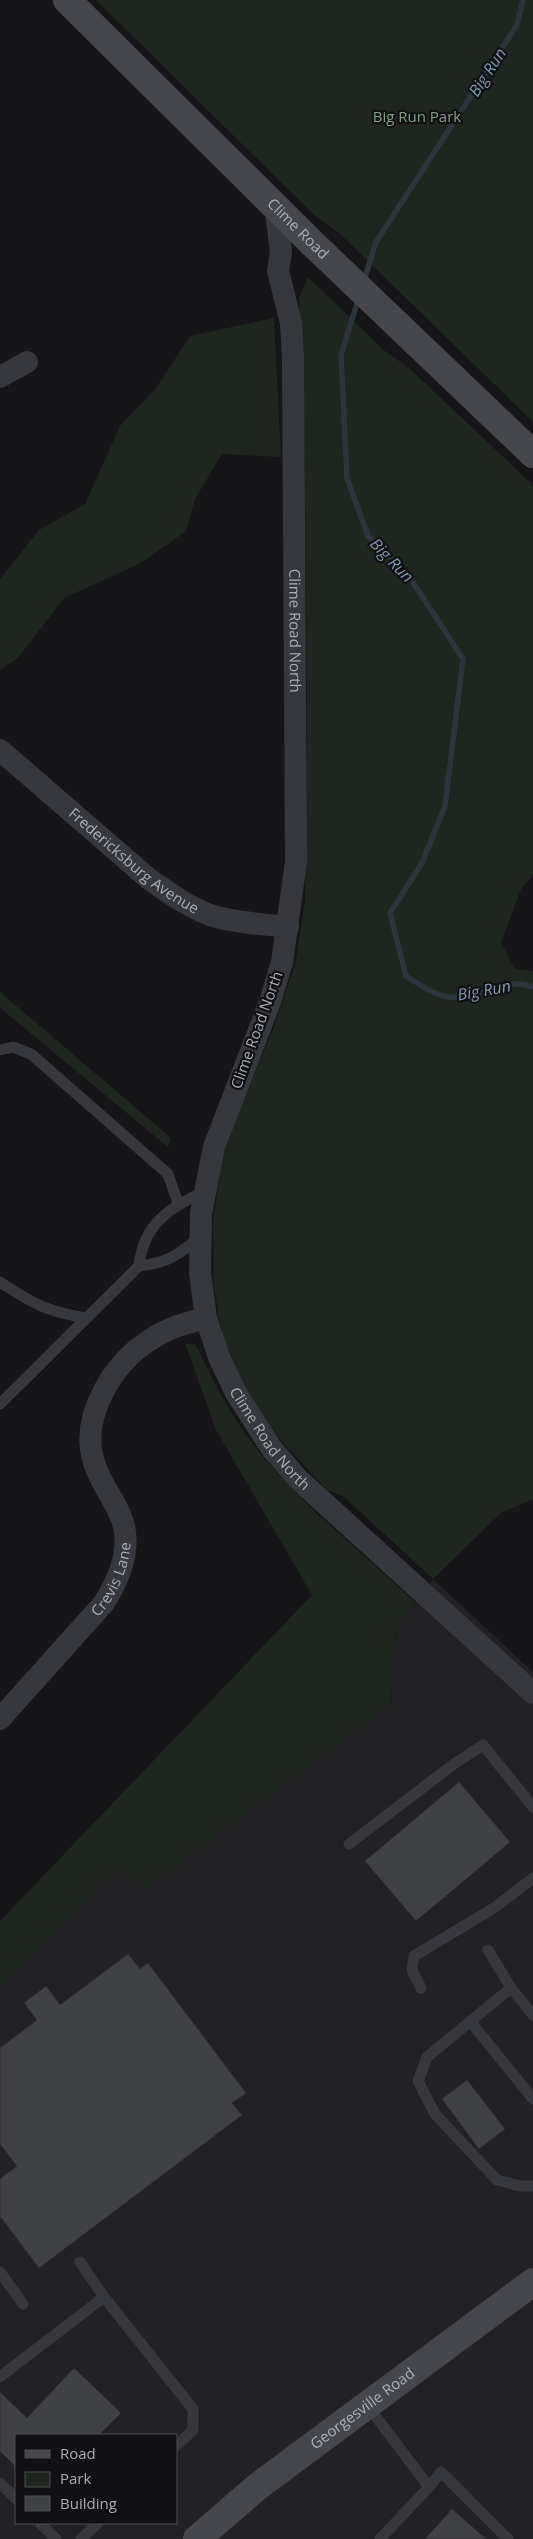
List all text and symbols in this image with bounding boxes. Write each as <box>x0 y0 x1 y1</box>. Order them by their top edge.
water label: Big Run <box>463 43 511 101</box>
park label: Big Run Park <box>373 106 461 126</box>
street label: Clime Road <box>263 193 334 263</box>
water label: Big Run <box>365 533 419 587</box>
street label: Clime Road North <box>285 569 306 693</box>
street label: Fredericksburg Avenue <box>65 803 203 918</box>
street label: Clime Road North <box>225 968 287 1091</box>
water label: Big Run <box>456 975 512 1005</box>
street label: Clime Road North <box>226 1384 315 1494</box>
street label: Crevis Lane <box>86 1541 135 1620</box>
street label: Georgesville Road <box>306 2362 418 2453</box>
legend <box>15 2434 178 2524</box>
text: Road <box>60 2443 96 2463</box>
text: Park <box>60 2468 91 2488</box>
text: Building <box>60 2493 117 2513</box>

